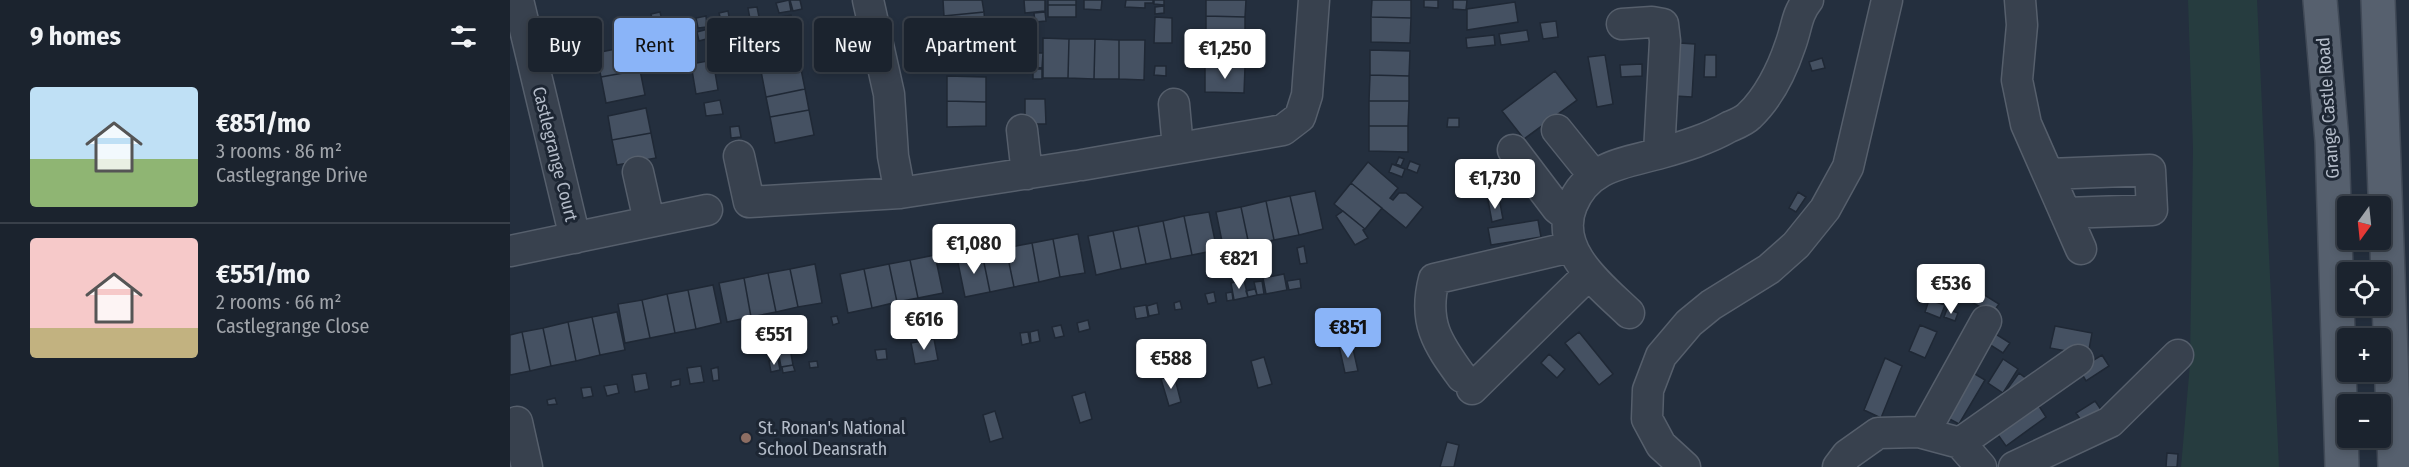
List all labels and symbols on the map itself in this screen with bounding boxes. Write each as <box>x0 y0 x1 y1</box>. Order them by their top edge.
pin: €1,250 <box>1176 29 1274 80</box>
street label: Grange Castle Road <box>2312 37 2344 179</box>
street label: Castlegrange Court <box>528 84 582 224</box>
pin: €1,730 <box>1446 159 1544 210</box>
north arrow <box>2337 196 2391 250</box>
pin: €1,080 <box>925 224 1023 275</box>
pin: €821 <box>1203 239 1275 290</box>
pin: €536 <box>1915 264 1987 315</box>
pin: €616 <box>888 300 960 351</box>
pin: €851 <box>1312 308 1384 359</box>
pin: €551 <box>738 315 810 366</box>
pin: €588 <box>1135 339 1207 390</box>
place label: St. Ronan's National School Deansrath <box>758 417 906 460</box>
marker: St. Ronan's National School Deansrath <box>739 431 753 445</box>

